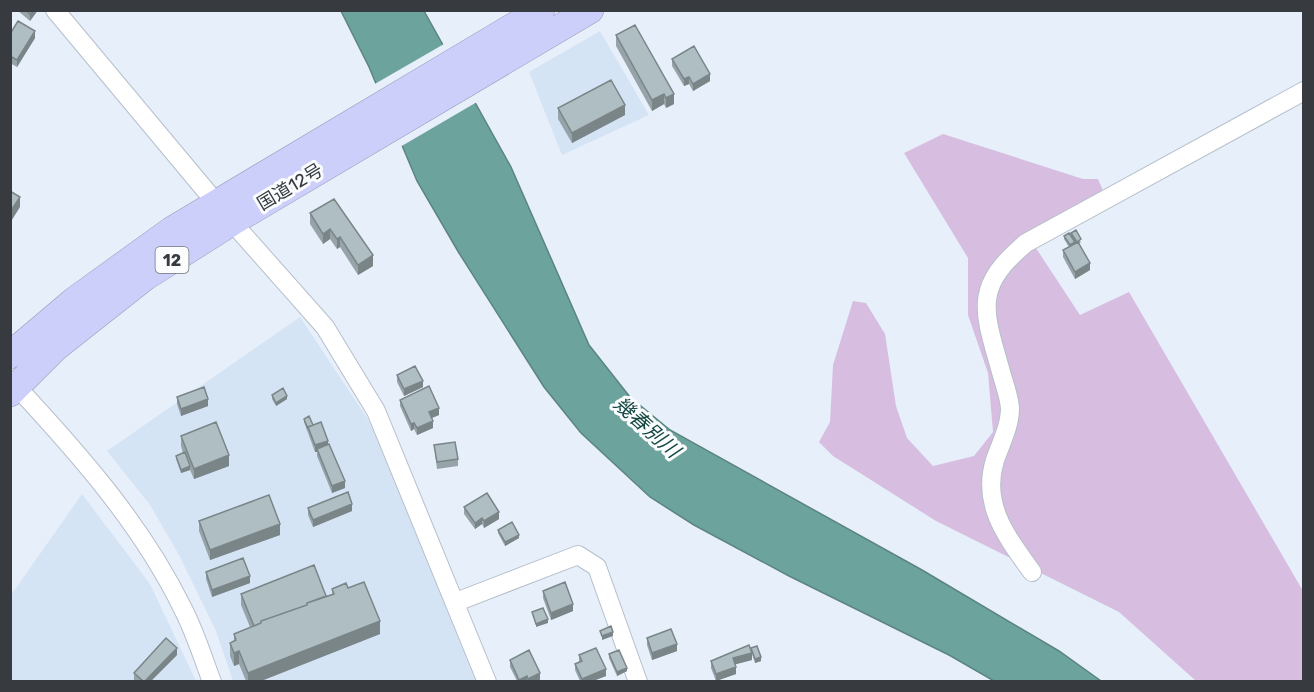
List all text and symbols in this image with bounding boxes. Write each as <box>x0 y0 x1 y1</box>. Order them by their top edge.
street label: 国道12号 <box>253 159 327 215</box>
road number: 12 <box>156 247 188 273</box>
water label: 幾春別川 <box>609 391 686 464</box>

